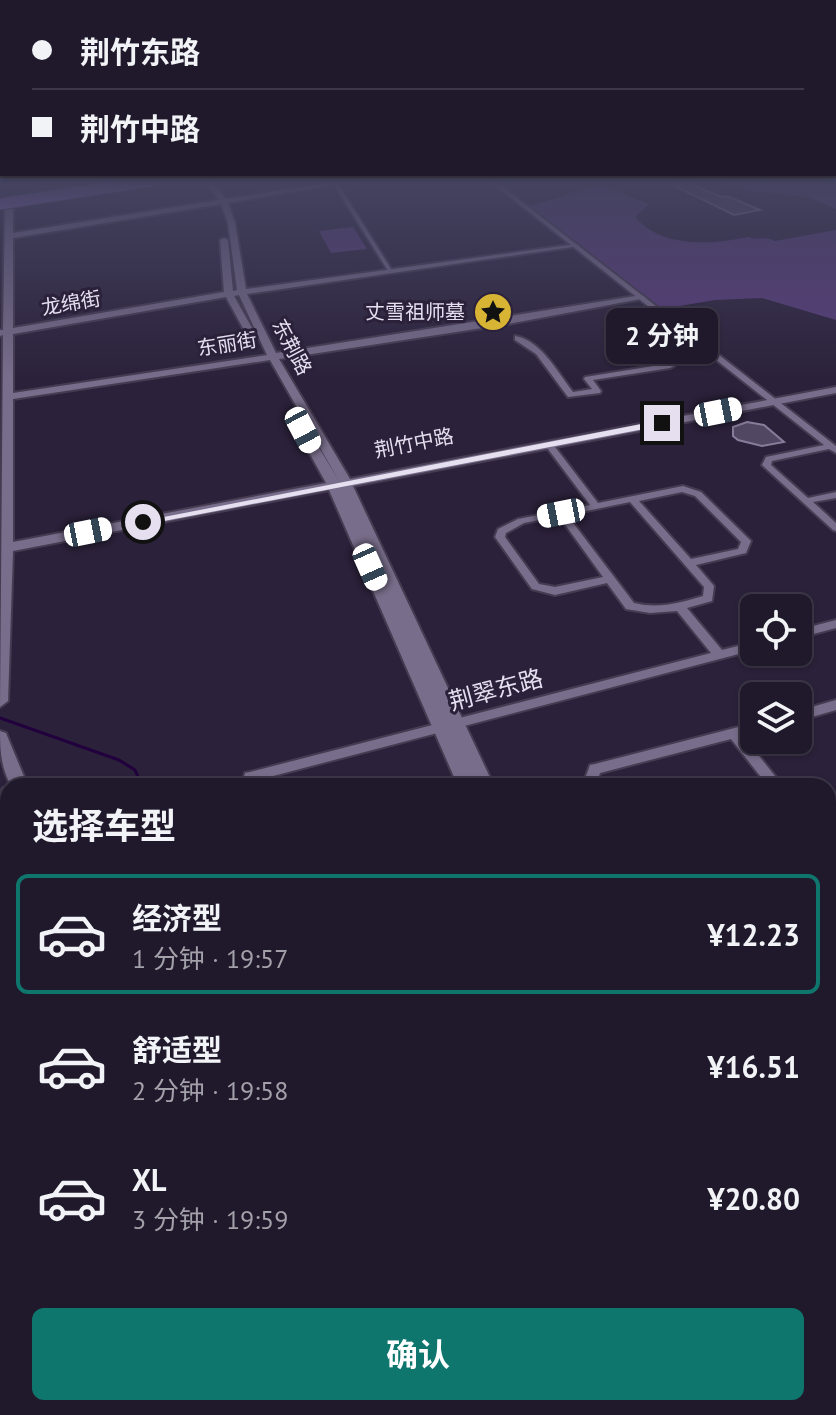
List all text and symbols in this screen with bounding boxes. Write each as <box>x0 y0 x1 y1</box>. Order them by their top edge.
text: 荆竹东路 <box>80 32 200 71</box>
text: 荆竹中路 <box>80 109 200 148</box>
street label: 龙绵街 <box>39 285 103 321</box>
place icon: 丈雪祖师墓 <box>472 291 514 333</box>
place label: 丈雪祖师墓 <box>365 299 465 325</box>
callout: 2 分钟 <box>606 307 718 363</box>
street label: 东荆路 <box>266 314 318 380</box>
text: 2 分钟 <box>625 319 699 352</box>
street label: 东丽街 <box>195 326 259 362</box>
car <box>692 396 744 428</box>
car <box>281 403 325 457</box>
route end <box>644 405 680 441</box>
street label: 荆竹中路 <box>372 423 456 463</box>
car <box>535 497 587 529</box>
route start <box>125 504 161 540</box>
car <box>62 516 114 548</box>
car <box>349 540 391 594</box>
map controls <box>740 594 812 754</box>
button: locate <box>740 594 812 666</box>
street label: 荆翠东路 <box>445 662 546 717</box>
button: layers <box>740 682 812 754</box>
text: 选择车型 <box>32 802 176 849</box>
icon: car <box>36 898 108 970</box>
text: 经济型 <box>132 898 222 937</box>
text: ¥12.23 <box>708 915 800 954</box>
text: 1 分钟 · 19:57 <box>132 942 288 975</box>
icon: car <box>36 1030 108 1102</box>
text: 舒适型 <box>132 1030 222 1069</box>
text: ¥16.51 <box>708 1047 800 1086</box>
text: 2 分钟 · 19:58 <box>132 1074 288 1107</box>
text: XL <box>132 1160 166 1199</box>
icon: car <box>36 1162 108 1234</box>
text: ¥20.80 <box>708 1179 800 1218</box>
text: 3 分钟 · 19:59 <box>132 1203 288 1236</box>
button: 确认 <box>32 1308 804 1400</box>

